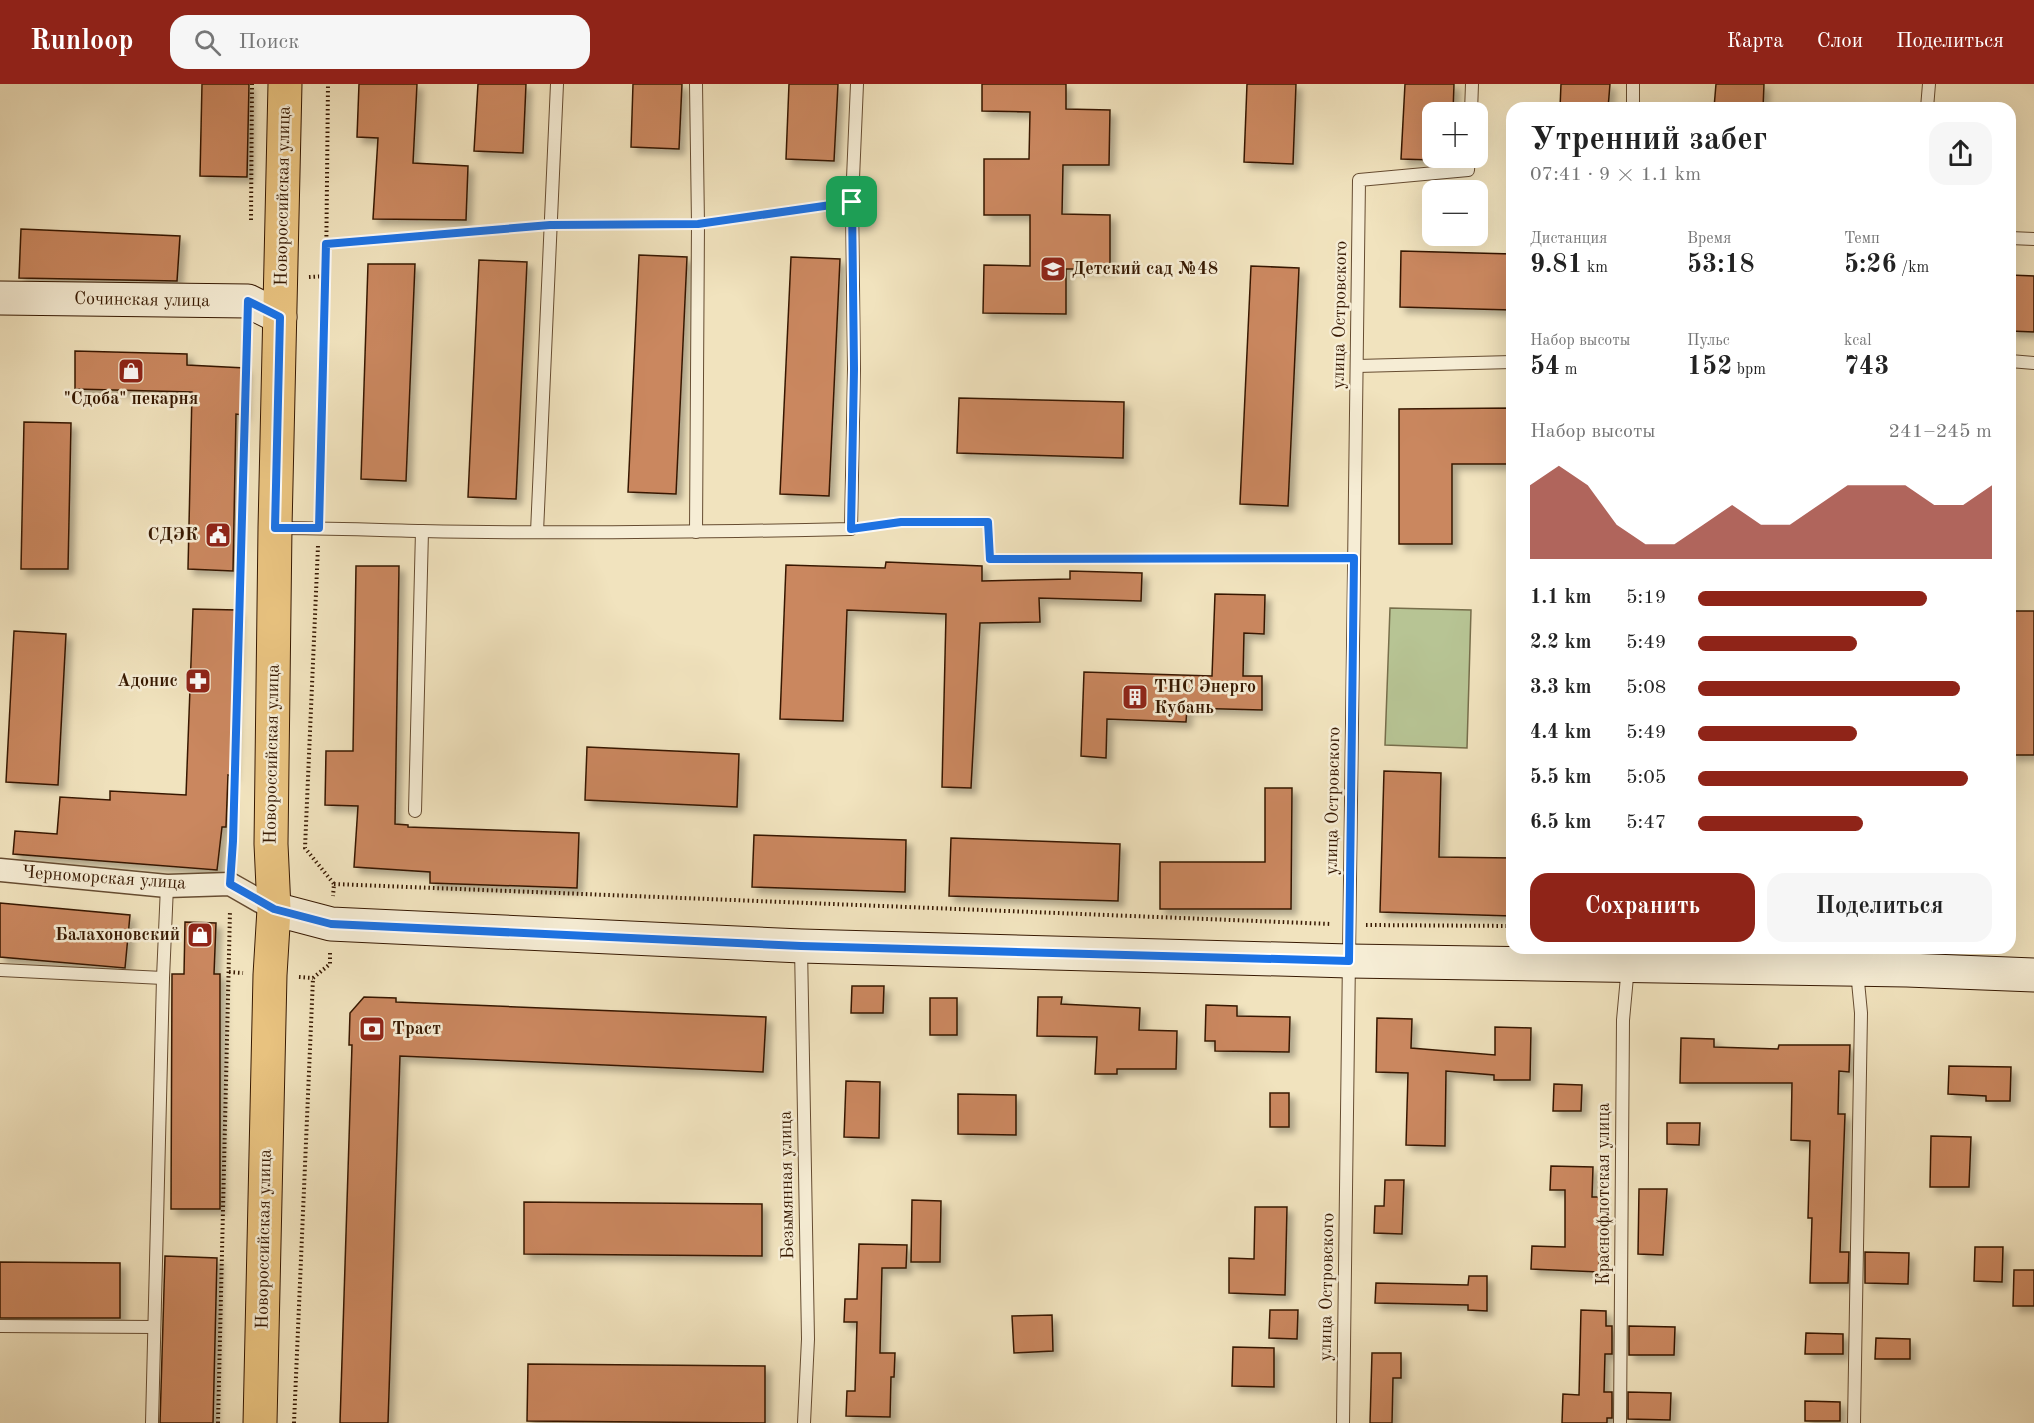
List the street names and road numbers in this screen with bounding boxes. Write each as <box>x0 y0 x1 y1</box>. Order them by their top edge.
street label: Новороссийская улица <box>272 106 294 286</box>
street label: улица Островского <box>1330 241 1350 389</box>
street label: Сочинская улица <box>74 290 210 310</box>
street label: Новороссийская улица <box>261 664 283 844</box>
street label: улица Островского <box>1323 727 1343 875</box>
street label: Черноморская улица <box>21 863 187 893</box>
street label: Краснофлотская улица <box>1595 1103 1614 1285</box>
street label: Безымянная улица <box>777 1110 797 1259</box>
street label: Новороссийская улица <box>253 1149 275 1329</box>
street label: улица Островского <box>1317 1213 1337 1361</box>

